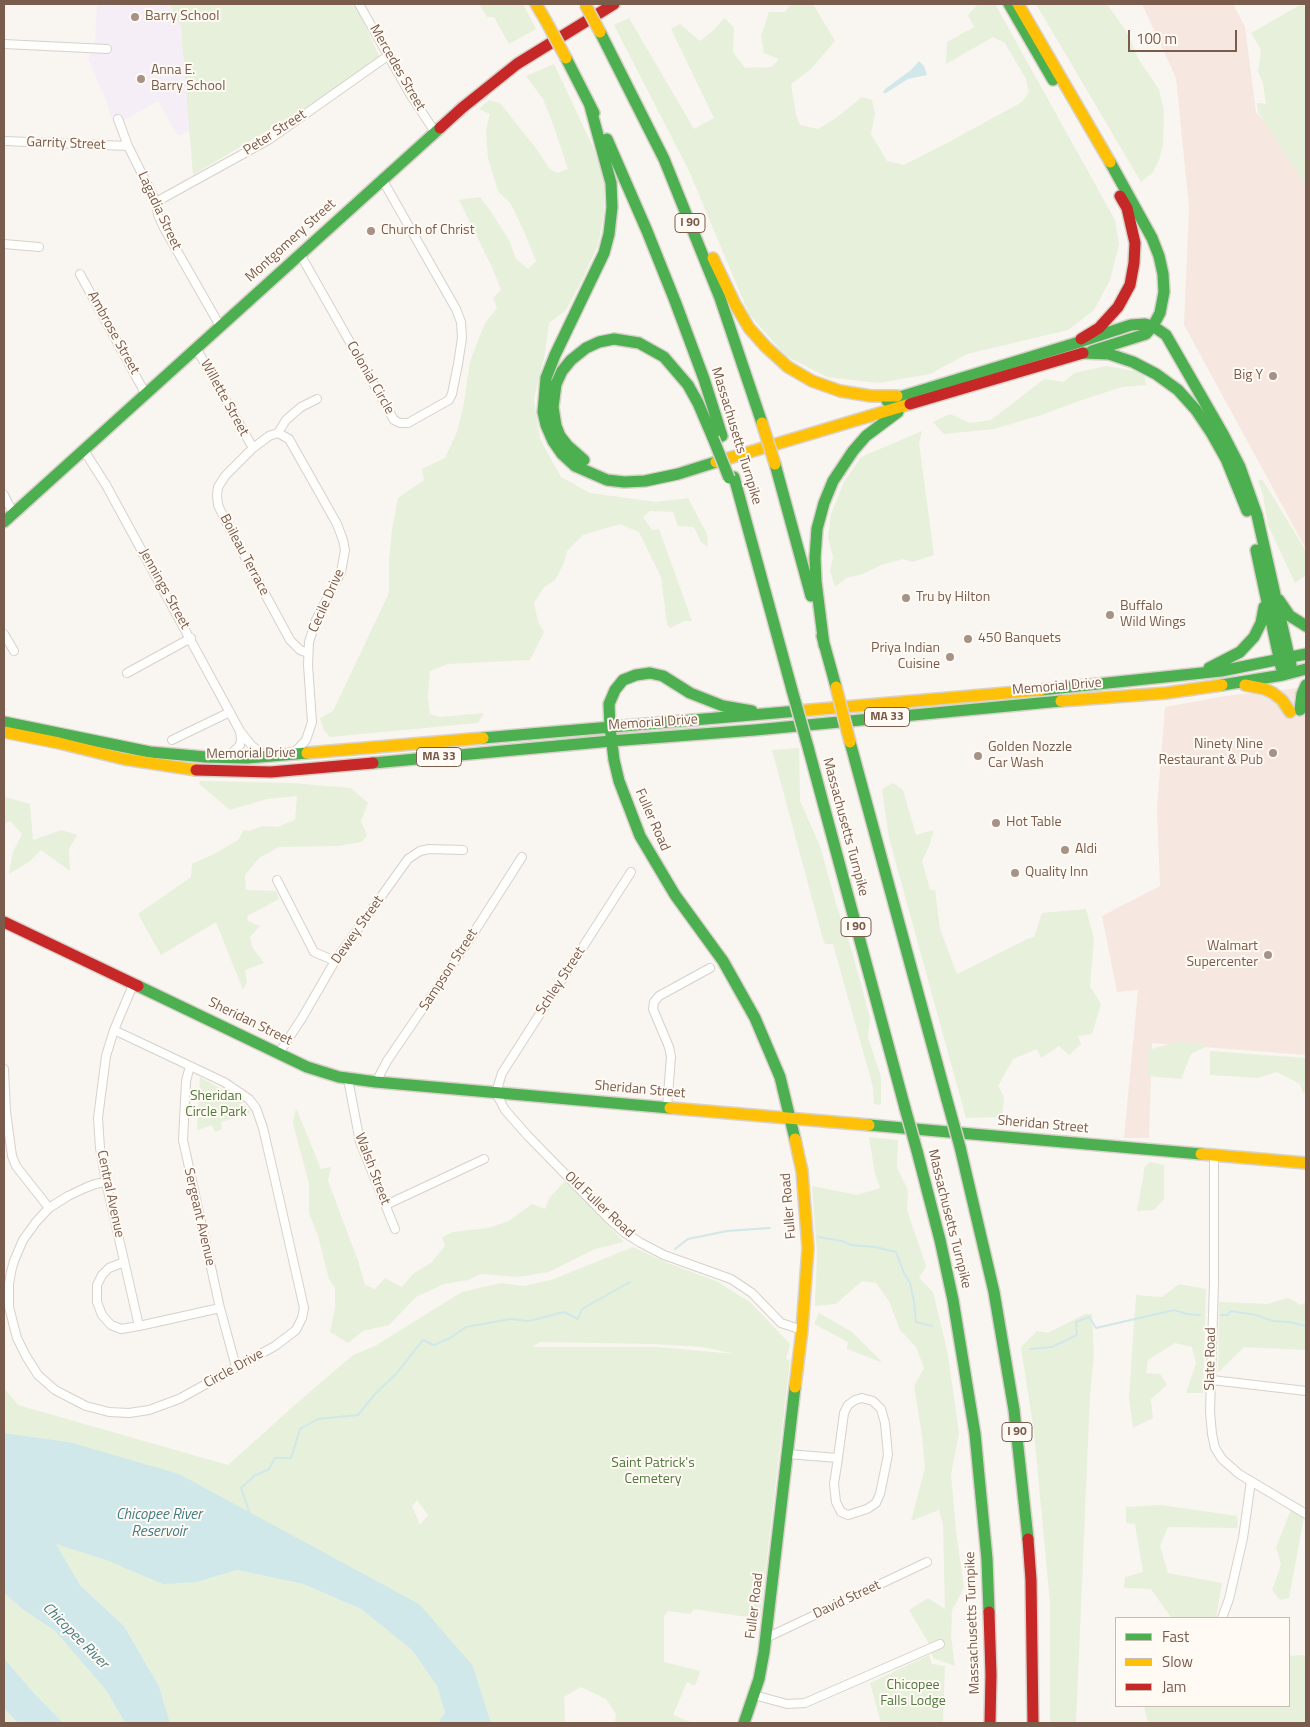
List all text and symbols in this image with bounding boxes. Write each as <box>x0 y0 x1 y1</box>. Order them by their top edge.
place label: Barry School <box>145 9 219 25</box>
marker: Barry School <box>129 11 141 23</box>
scale bar <box>1130 20 1239 52</box>
street label: Mercedes Street <box>366 22 428 114</box>
text: 100 m <box>1136 27 1177 50</box>
place label: Anna E. Barry School <box>151 63 225 95</box>
marker: Anna E. Barry School <box>135 73 147 85</box>
street label: Peter Street <box>241 107 309 159</box>
street label: Garrity Street <box>26 134 106 154</box>
street label: Lagadia Street <box>134 169 184 253</box>
street label: Montgomery Street <box>242 196 340 286</box>
road number: I 90 <box>675 214 705 232</box>
place label: Church of Christ <box>381 223 475 239</box>
marker: Church of Christ <box>365 225 377 237</box>
street label: Ambrose Street <box>83 289 143 377</box>
street label: Colonial Circle <box>342 339 398 417</box>
street label: Willette Street <box>196 357 252 439</box>
street label: Massachusetts Turnpike <box>707 365 765 507</box>
place label: Big Y <box>1234 368 1263 384</box>
marker: Big Y <box>1267 370 1279 382</box>
street label: Boileau Terrace <box>215 511 273 599</box>
street label: Jennings Street <box>135 546 193 632</box>
street label: Cecile Drive <box>306 567 348 635</box>
place label: Tru by Hilton <box>916 590 990 606</box>
marker: Tru by Hilton <box>900 592 912 604</box>
place label: Buffalo Wild Wings <box>1120 599 1186 632</box>
marker: Buffalo Wild Wings <box>1104 609 1116 621</box>
place label: 450 Banquets <box>978 631 1061 647</box>
marker: 450 Banquets <box>962 633 974 645</box>
place label: Priya Indian Cuisine <box>871 641 940 674</box>
marker: Priya Indian Cuisine <box>944 651 956 663</box>
street label: Memorial Drive <box>1012 675 1102 699</box>
road number: MA 33 <box>864 708 910 726</box>
street label: Memorial Drive <box>608 711 698 735</box>
place label: Ninety Nine Restaurant & Pub <box>1158 737 1263 770</box>
place label: Golden Nozzle Car Wash <box>988 740 1072 772</box>
street label: Memorial Drive <box>206 745 296 763</box>
marker: Ninety Nine Restaurant & Pub <box>1267 747 1279 759</box>
road number: MA 33 <box>416 748 462 766</box>
marker: Golden Nozzle Car Wash <box>972 750 984 762</box>
street label: Massachusetts Turnpike <box>818 756 872 898</box>
street label: Fuller Road <box>631 786 673 854</box>
place label: Hot Table <box>1006 815 1062 831</box>
marker: Hot Table <box>990 817 1002 829</box>
place label: Aldi <box>1075 842 1097 858</box>
marker: Aldi <box>1059 844 1071 856</box>
place label: Quality Inn <box>1025 865 1088 881</box>
marker: Quality Inn <box>1009 867 1021 879</box>
street label: Dewey Street <box>328 893 388 967</box>
road number: I 90 <box>841 918 871 936</box>
street label: Sampson Street <box>416 926 482 1014</box>
place label: Walmart Supercenter <box>1186 939 1258 972</box>
street label: Schley Street <box>533 944 589 1018</box>
marker: Walmart Supercenter <box>1262 949 1274 961</box>
street label: Sheridan Street <box>205 994 295 1050</box>
street label: Sheridan Street <box>594 1078 686 1102</box>
park label: Sheridan Circle Park <box>185 1089 247 1122</box>
street label: Sheridan Street <box>997 1113 1089 1137</box>
street label: Walsh Street <box>351 1131 393 1207</box>
street label: Massachusetts Turnpike <box>924 1148 974 1290</box>
street label: Central Avenue <box>93 1149 127 1239</box>
street label: Sergeant Avenue <box>180 1166 218 1268</box>
street label: Old Fuller Road <box>561 1168 637 1242</box>
street label: Fuller Road <box>778 1172 800 1240</box>
street label: Slate Road <box>1202 1327 1220 1391</box>
street label: Circle Drive <box>201 1346 267 1392</box>
road number: I 90 <box>1002 1422 1032 1441</box>
park label: Saint Patrick's Cemetery <box>611 1456 695 1488</box>
water label: Chicopee River Reservoir <box>116 1506 202 1541</box>
street label: Massachusetts Turnpike <box>962 1551 984 1695</box>
street label: Fuller Road <box>743 1572 767 1640</box>
street label: David Street <box>811 1577 883 1623</box>
water label: Chicopee River <box>38 1599 112 1673</box>
legend <box>1115 1617 1290 1707</box>
text: Fast <box>1162 1625 1189 1648</box>
text: Slow <box>1162 1650 1193 1673</box>
text: Jam <box>1162 1675 1186 1698</box>
park label: Chicopee Falls Lodge <box>880 1678 946 1710</box>

